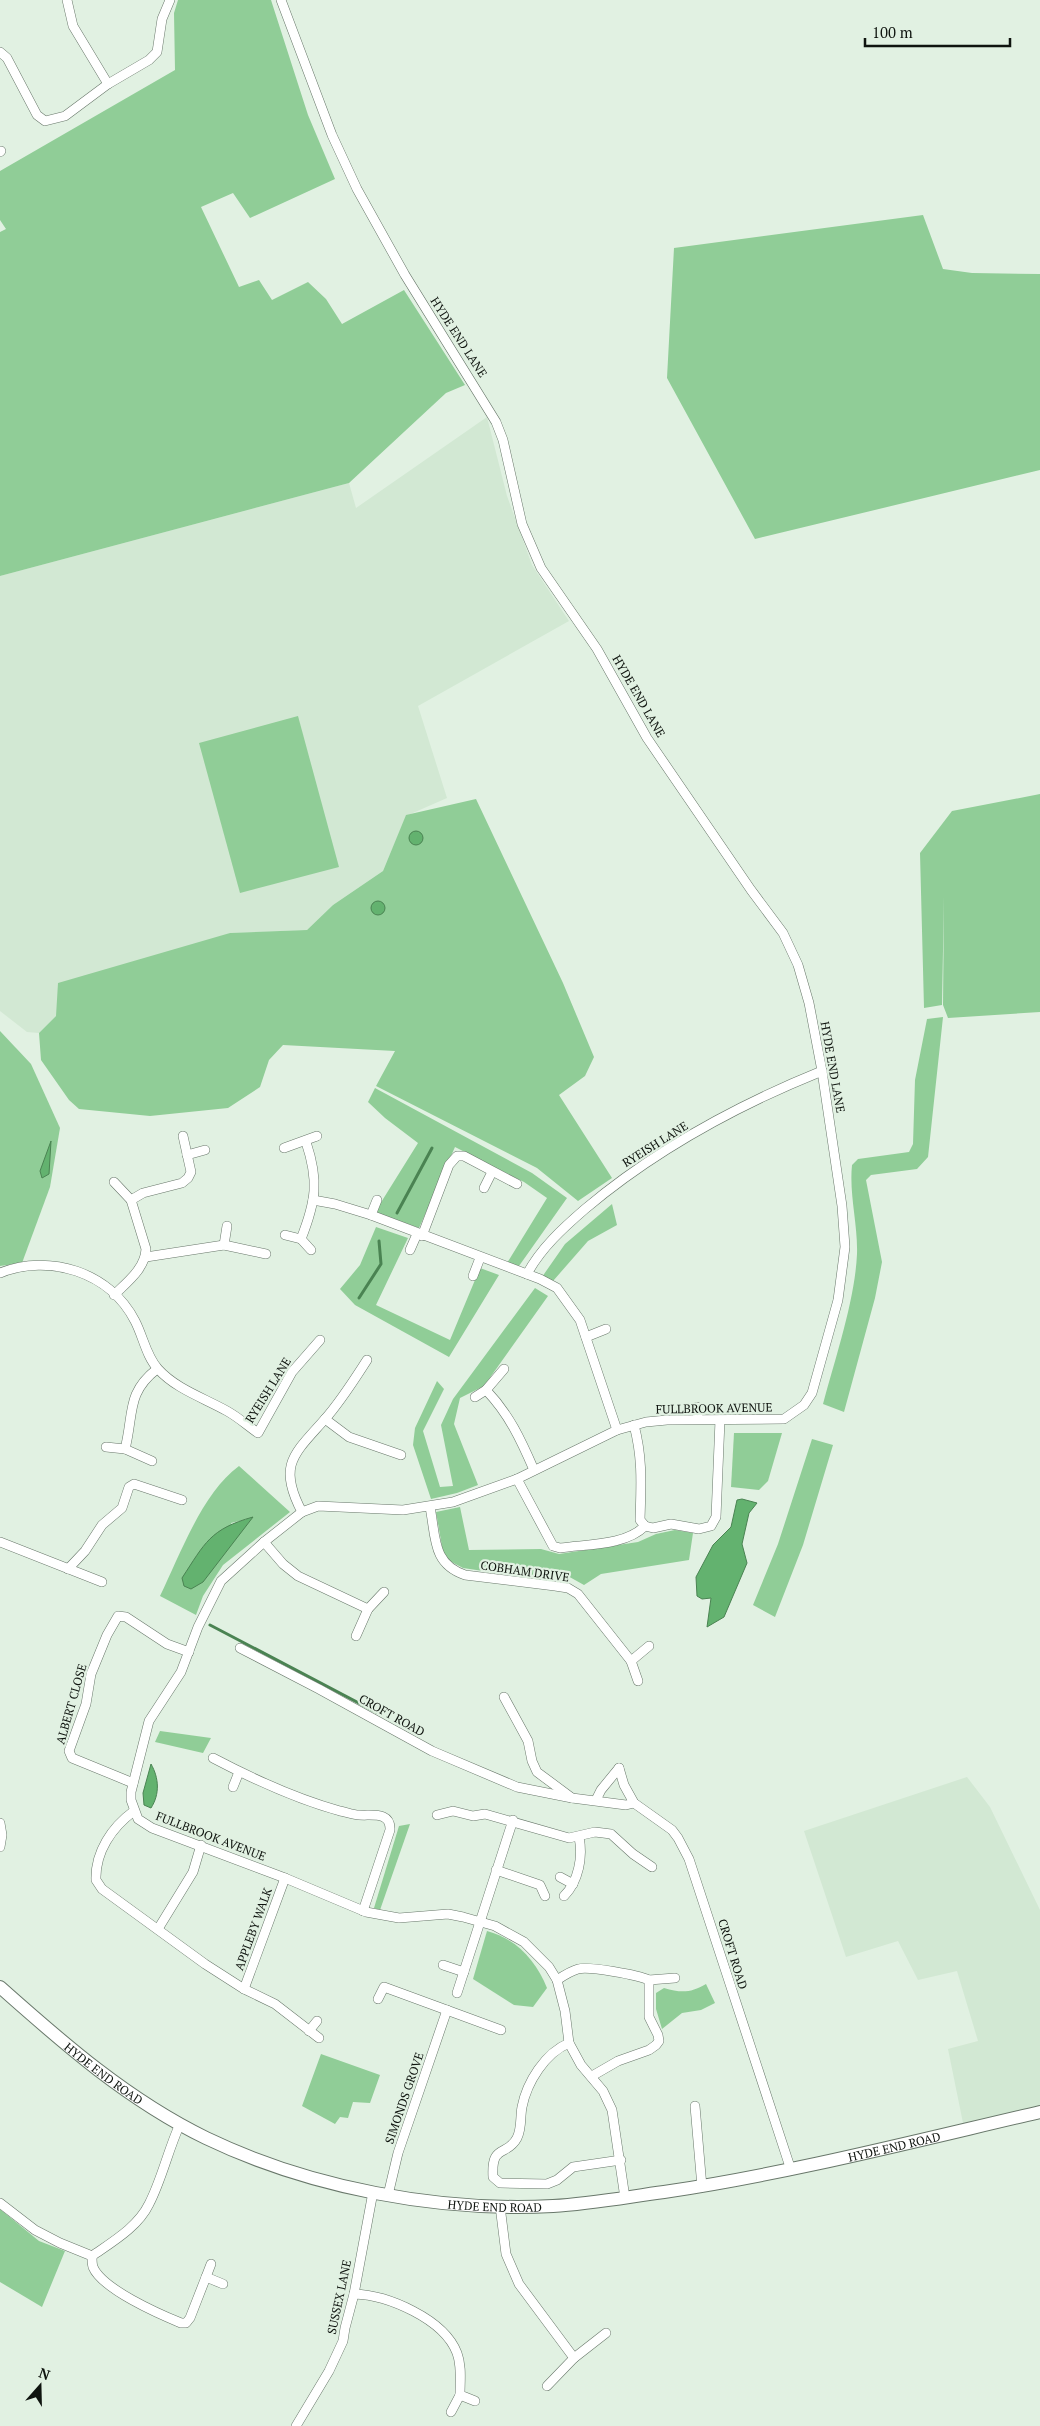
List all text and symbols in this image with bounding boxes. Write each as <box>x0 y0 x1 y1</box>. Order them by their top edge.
scale bar <box>865 15 1010 47</box>
text: 100 m <box>872 22 913 42</box>
street label: HYDE END LANE <box>427 294 491 380</box>
street label: HYDE END LANE <box>609 652 669 740</box>
street label: HYDE END LANE <box>818 1020 848 1114</box>
street label: RYEISH LANE <box>619 1118 691 1170</box>
street label: RYEISH LANE <box>242 1354 294 1426</box>
street label: FULLBROOK AVENUE <box>656 1399 772 1417</box>
street label: COBHAM DRIVE <box>480 1557 570 1585</box>
street label: ALBERT CLOSE <box>52 1662 90 1746</box>
street label: CROFT ROAD <box>356 1691 428 1739</box>
street label: FULLBROOK AVENUE <box>154 1808 268 1864</box>
street label: APPLEBY WALK <box>231 1885 275 1972</box>
street label: CROFT ROAD <box>715 1917 751 1991</box>
street label: HYDE END ROAD <box>62 2039 146 2107</box>
street label: SIMONDS GROVE <box>381 2050 427 2146</box>
street label: HYDE END ROAD <box>847 2128 942 2164</box>
street label: HYDE END ROAD <box>447 2196 542 2214</box>
street label: SUSSEX LANE <box>324 2258 354 2336</box>
north arrow <box>15 2361 65 2411</box>
text: N <box>36 2363 53 2384</box>

